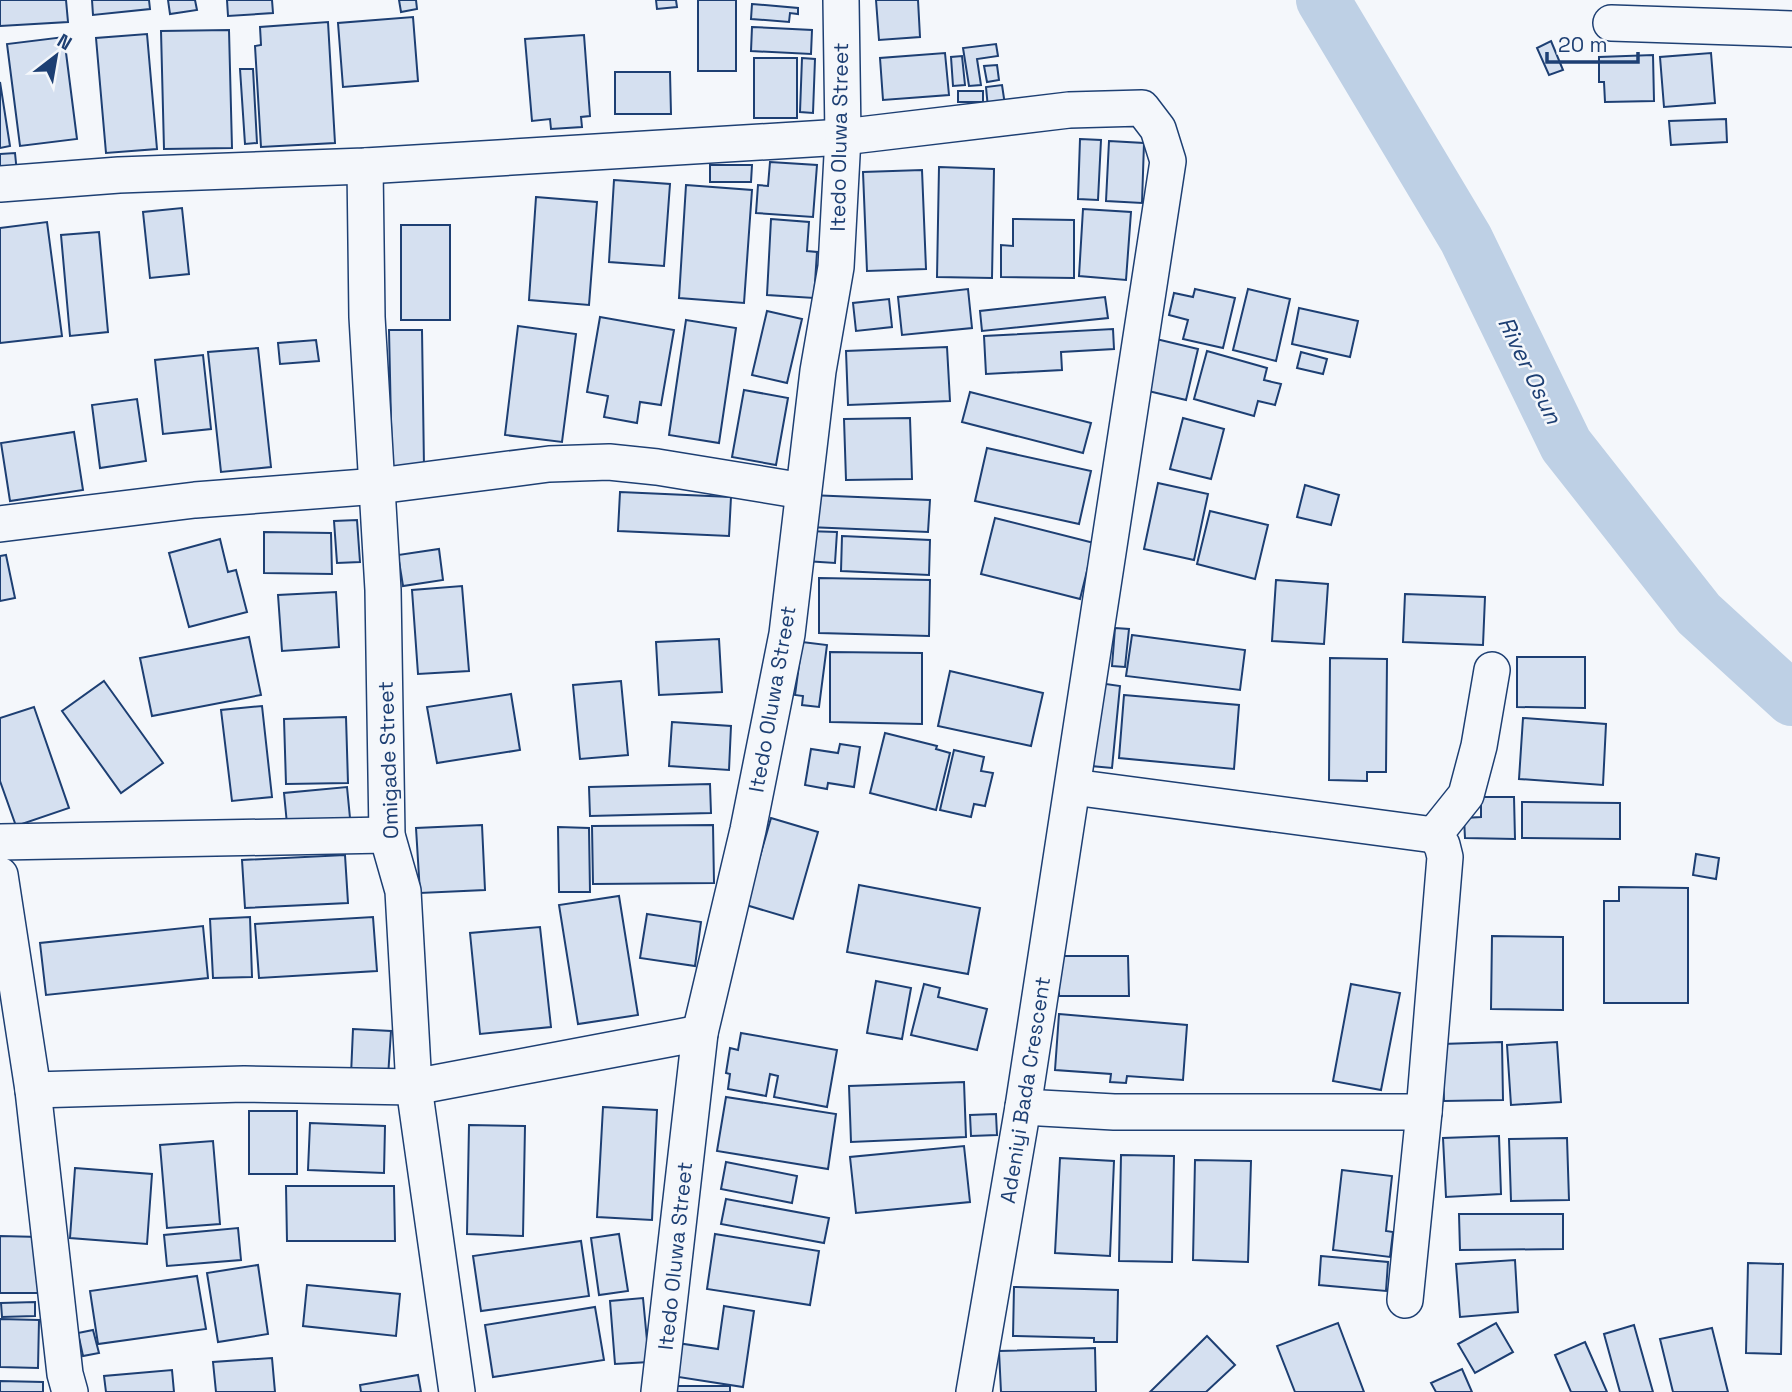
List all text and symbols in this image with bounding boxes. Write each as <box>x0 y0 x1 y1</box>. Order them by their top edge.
north arrow <box>21 21 91 91</box>
scale bar <box>1547 21 1638 65</box>
text: N <box>53 28 76 56</box>
text: 20 m <box>1558 31 1608 58</box>
street label: Itedo Oluwa Street <box>824 42 854 232</box>
water label: River Osun <box>1491 311 1569 429</box>
street label: Itedo Oluwa Street <box>742 604 802 794</box>
street label: Omigade Street <box>372 681 404 839</box>
street label: Adeniyi Bada Crescent <box>994 975 1056 1205</box>
street label: Itedo Oluwa Street <box>652 1161 698 1351</box>

